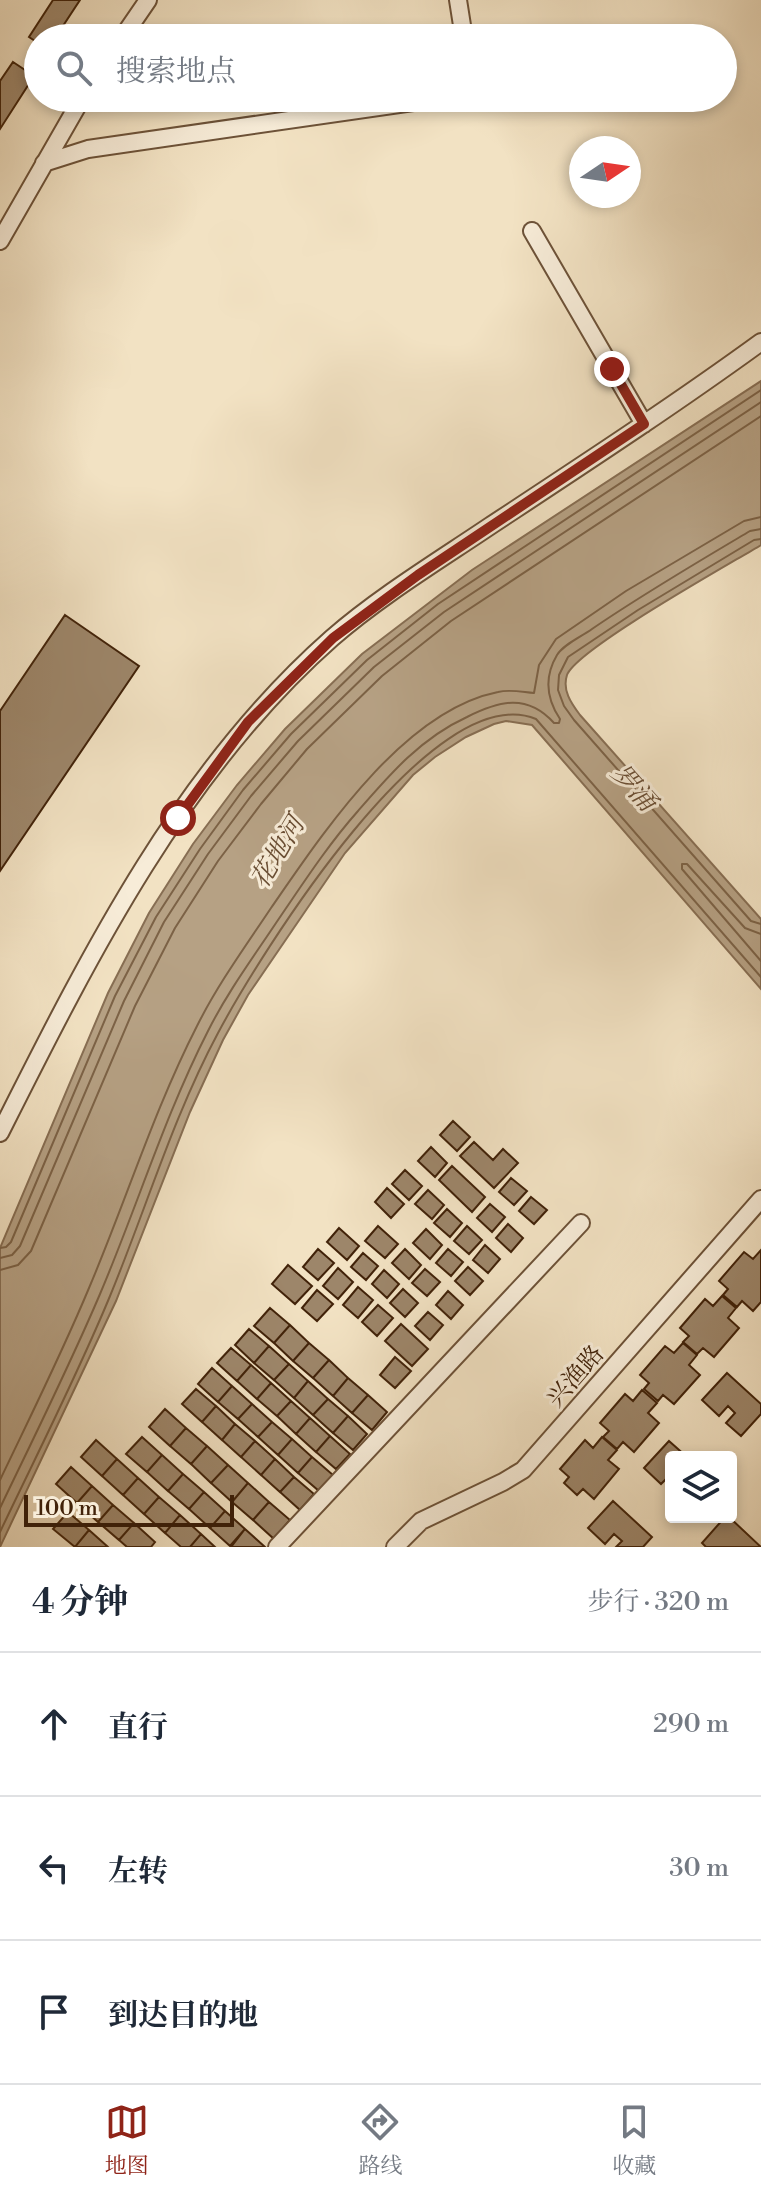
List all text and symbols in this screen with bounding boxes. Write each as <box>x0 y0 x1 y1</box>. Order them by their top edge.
search box <box>24 24 737 112</box>
icon: search <box>52 46 96 90</box>
text: 搜索地点 <box>116 53 236 91</box>
north arrow <box>569 136 641 208</box>
route end <box>594 351 630 387</box>
water label: 罗涌 <box>604 758 665 820</box>
route start <box>160 800 196 836</box>
water label: 花地河 <box>244 807 314 894</box>
street label: 兴渔路 <box>541 1340 611 1414</box>
map controls <box>665 1451 737 1523</box>
button: layers <box>665 1451 737 1523</box>
scale bar <box>24 1491 234 1527</box>
text: 100 m <box>36 1495 98 1522</box>
text: 4 分钟 <box>32 1582 128 1624</box>
text: 步行 · 320 m <box>587 1586 729 1618</box>
icon: ahead <box>32 1702 76 1746</box>
text: 290 m <box>653 1708 729 1740</box>
text: 直行 <box>108 1709 168 1747</box>
icon: left <box>32 1846 76 1890</box>
text: 30 m <box>669 1852 729 1884</box>
text: 左转 <box>108 1853 168 1891</box>
icon: arrive <box>32 1990 76 2034</box>
text: 到达目的地 <box>108 1997 258 2035</box>
tab: 地图 <box>105 2100 149 2180</box>
tab: 路线 <box>358 2100 402 2180</box>
tab: 收藏 <box>612 2100 656 2180</box>

